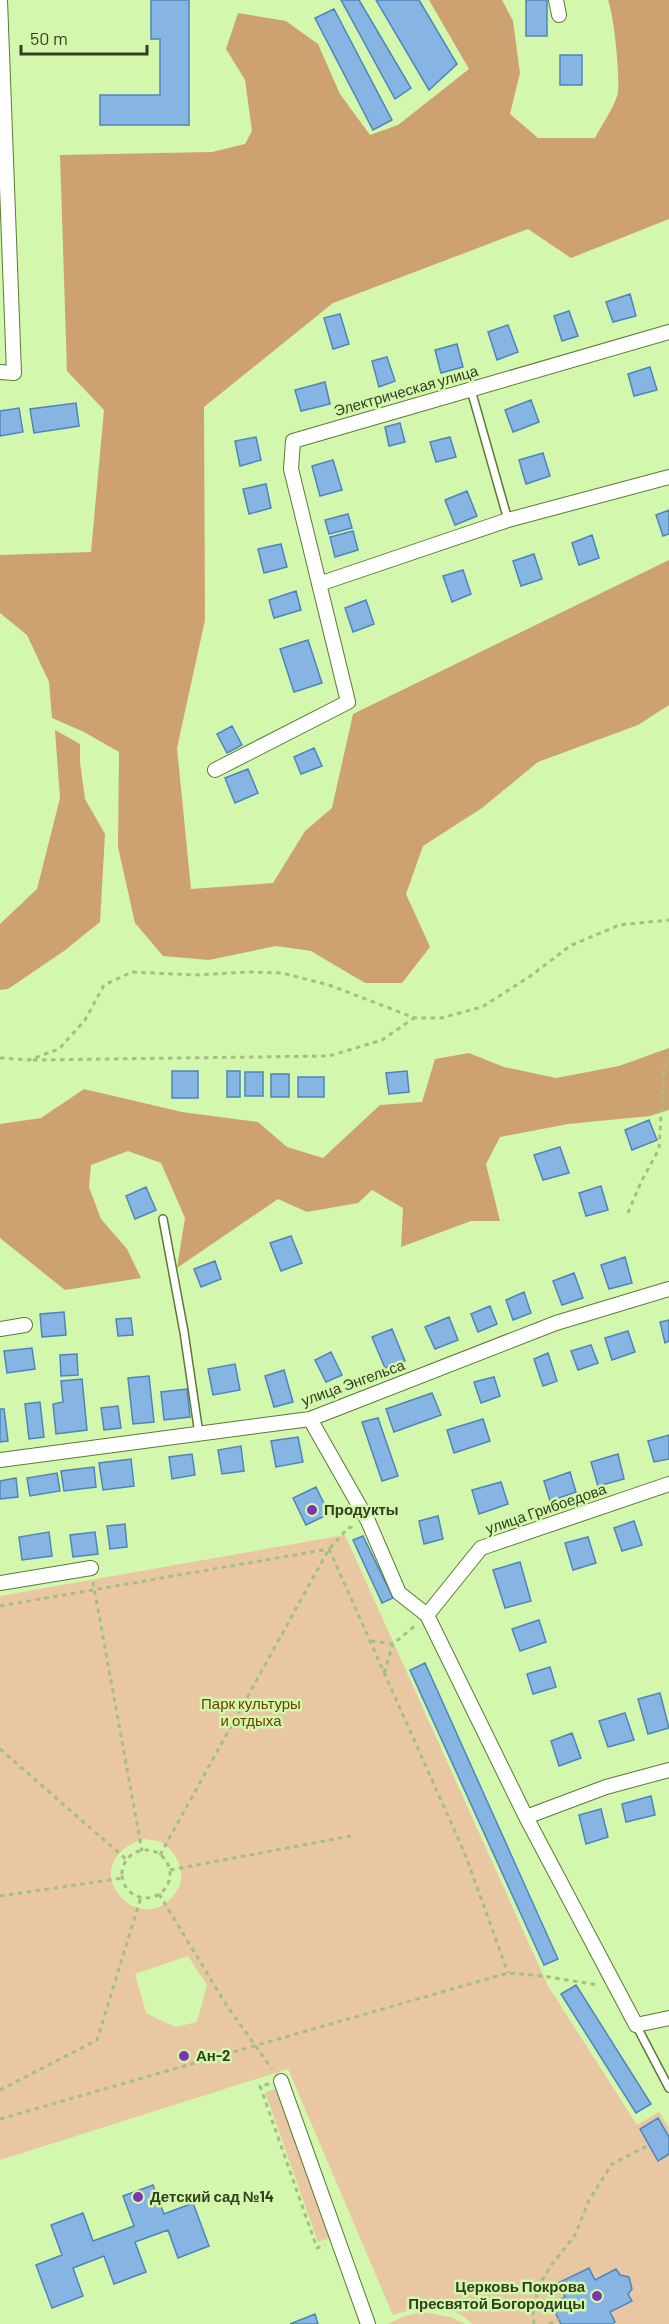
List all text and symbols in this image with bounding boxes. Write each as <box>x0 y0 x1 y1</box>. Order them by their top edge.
scale bar <box>21 18 147 56</box>
text: 50 m <box>30 27 68 49</box>
street label: Электрическая улица <box>332 361 480 419</box>
street label: улица Энгельса <box>299 1355 407 1409</box>
street label: улица Грибоедова <box>483 1479 609 1537</box>
place label: Продукты <box>324 1500 399 1518</box>
marker: Продукты <box>305 1503 319 1517</box>
park label: Парк культуры и отдыха <box>201 1694 301 1729</box>
place label: Ан-2 <box>196 2046 230 2064</box>
marker: Ан-2 <box>177 2049 191 2063</box>
place label: Детский сад №14 <box>150 2187 274 2205</box>
marker: Детский сад №14 <box>131 2190 145 2204</box>
place label: Церковь Покрова Пресвятой Богородицы <box>408 2277 586 2312</box>
marker: Церковь Покрова Пресвятой Богородицы <box>590 2289 604 2303</box>

